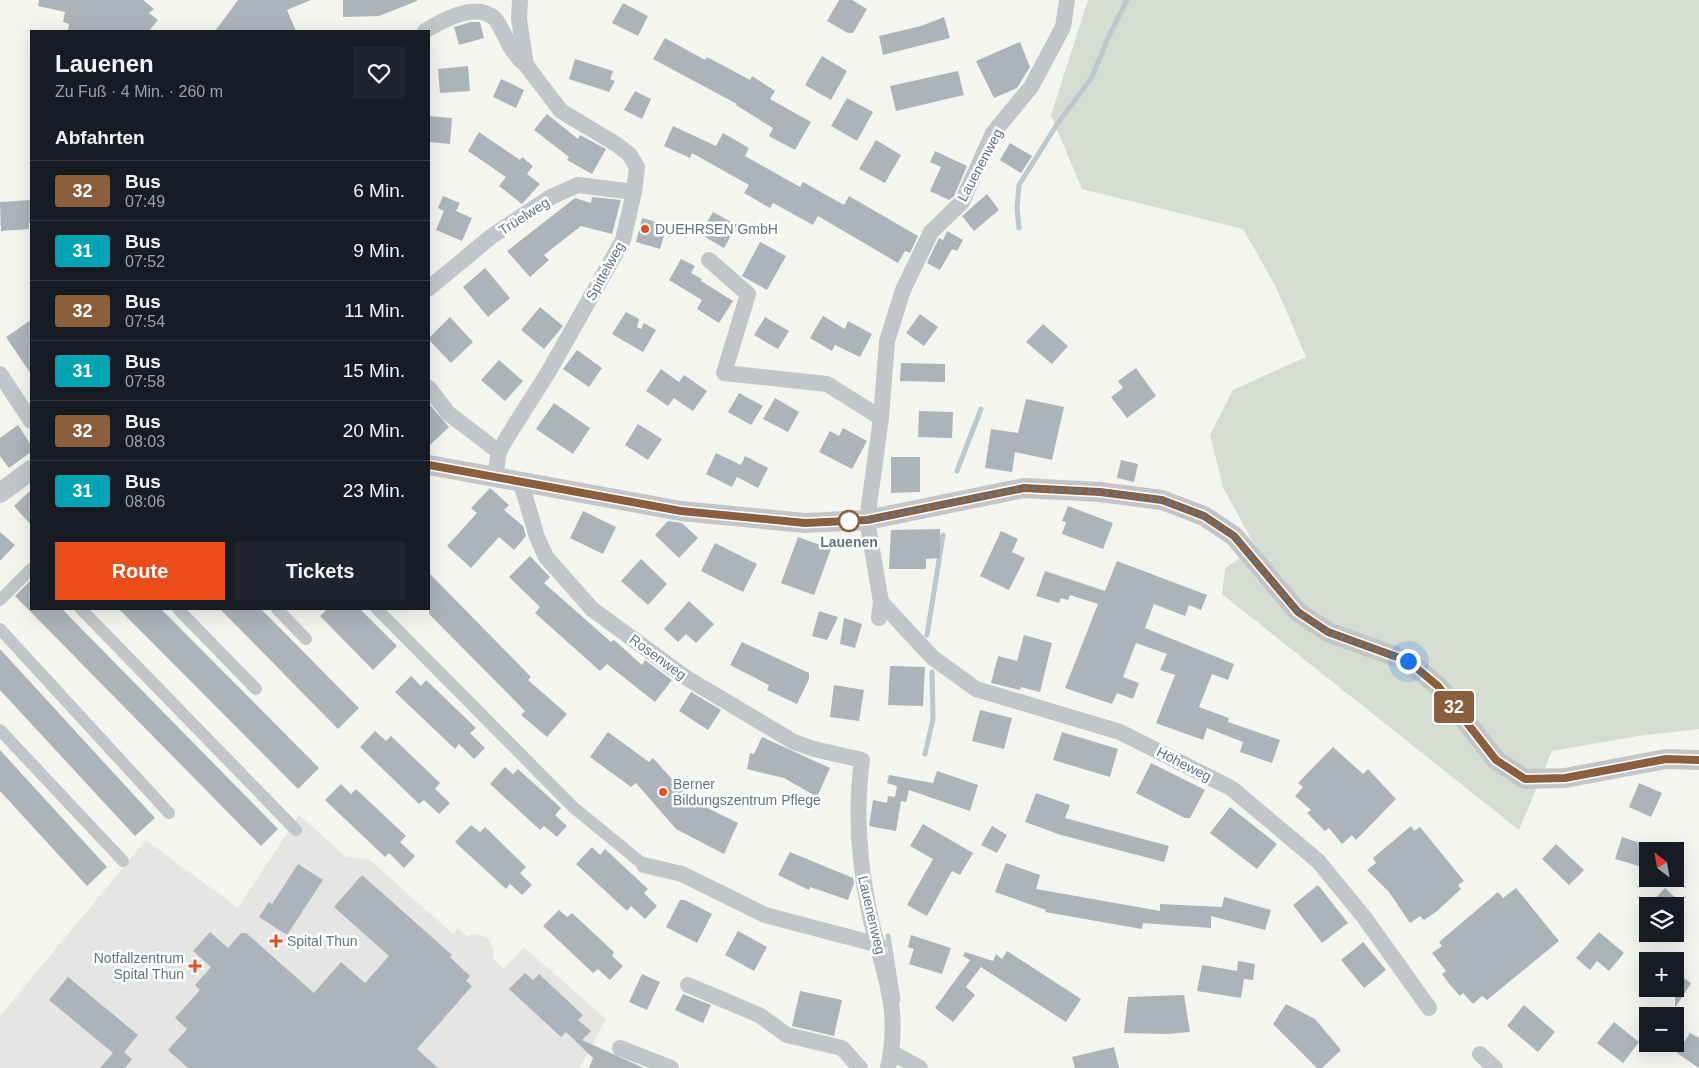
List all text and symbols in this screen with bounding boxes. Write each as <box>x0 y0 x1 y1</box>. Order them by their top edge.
button: heart <box>353 47 405 99</box>
text: Lauenen <box>55 50 154 77</box>
text: Zu Fuß · 4 Min. · 260 m <box>55 83 223 100</box>
street label: Lauenenweg <box>954 126 1006 204</box>
text: Abfahrten <box>55 127 145 148</box>
text: Bus <box>125 171 161 192</box>
text: 6 Min. <box>353 180 405 201</box>
text: 32 <box>72 181 93 201</box>
text: 07:49 <box>125 193 165 210</box>
street label: Trüelweg <box>496 194 552 238</box>
place label: DUEHRSEN GmbH <box>655 221 778 237</box>
marker: DUEHRSEN GmbH <box>639 223 651 235</box>
text: Bus <box>125 231 161 252</box>
street label: Spittelweg <box>582 239 628 303</box>
text: 9 Min. <box>353 240 405 261</box>
text: 31 <box>72 241 93 261</box>
text: 07:52 <box>125 253 165 270</box>
text: Bus <box>125 291 161 312</box>
text: 11 Min. <box>344 300 405 321</box>
text: 32 <box>72 301 93 321</box>
text: 07:54 <box>125 313 165 330</box>
text: Bus <box>125 351 161 372</box>
text: 15 Min. <box>343 360 405 381</box>
text: 31 <box>72 361 93 381</box>
text: 07:58 <box>125 373 165 390</box>
text: Bus <box>125 411 161 432</box>
text: 20 Min. <box>343 420 405 441</box>
text: 32 <box>72 421 93 441</box>
text: 08:03 <box>125 433 165 450</box>
text: Bus <box>125 471 161 492</box>
text: 23 Min. <box>343 480 405 501</box>
text: 31 <box>72 481 93 501</box>
text: 08:06 <box>125 493 165 510</box>
marker: Lauenen <box>838 510 860 532</box>
place label: Lauenen <box>820 534 878 550</box>
button: Route <box>55 542 225 600</box>
button: Tickets <box>235 542 405 600</box>
street label: Rosenweg <box>627 631 689 683</box>
your location <box>1396 649 1421 674</box>
line badge: 32 <box>1432 691 1476 723</box>
text: 32 <box>1444 697 1464 717</box>
street label: Höheweg <box>1154 743 1214 785</box>
place label: Berner Bildungszentrum Pflege <box>673 776 821 808</box>
marker: Berner Bildungszentrum Pflege <box>657 786 669 798</box>
north arrow <box>1639 842 1684 888</box>
map controls <box>1639 842 1684 1052</box>
street label: Lauenenweg <box>855 874 889 956</box>
button: layers <box>1639 897 1684 942</box>
place label: Spital Thun <box>287 933 358 949</box>
marker: Spital Thun <box>269 934 283 948</box>
place label: Notfallzentrum Spital Thun <box>94 950 184 982</box>
button: + <box>1639 952 1684 997</box>
marker: Notfallzentrum Spital Thun <box>188 959 202 973</box>
button: − <box>1639 1007 1684 1052</box>

